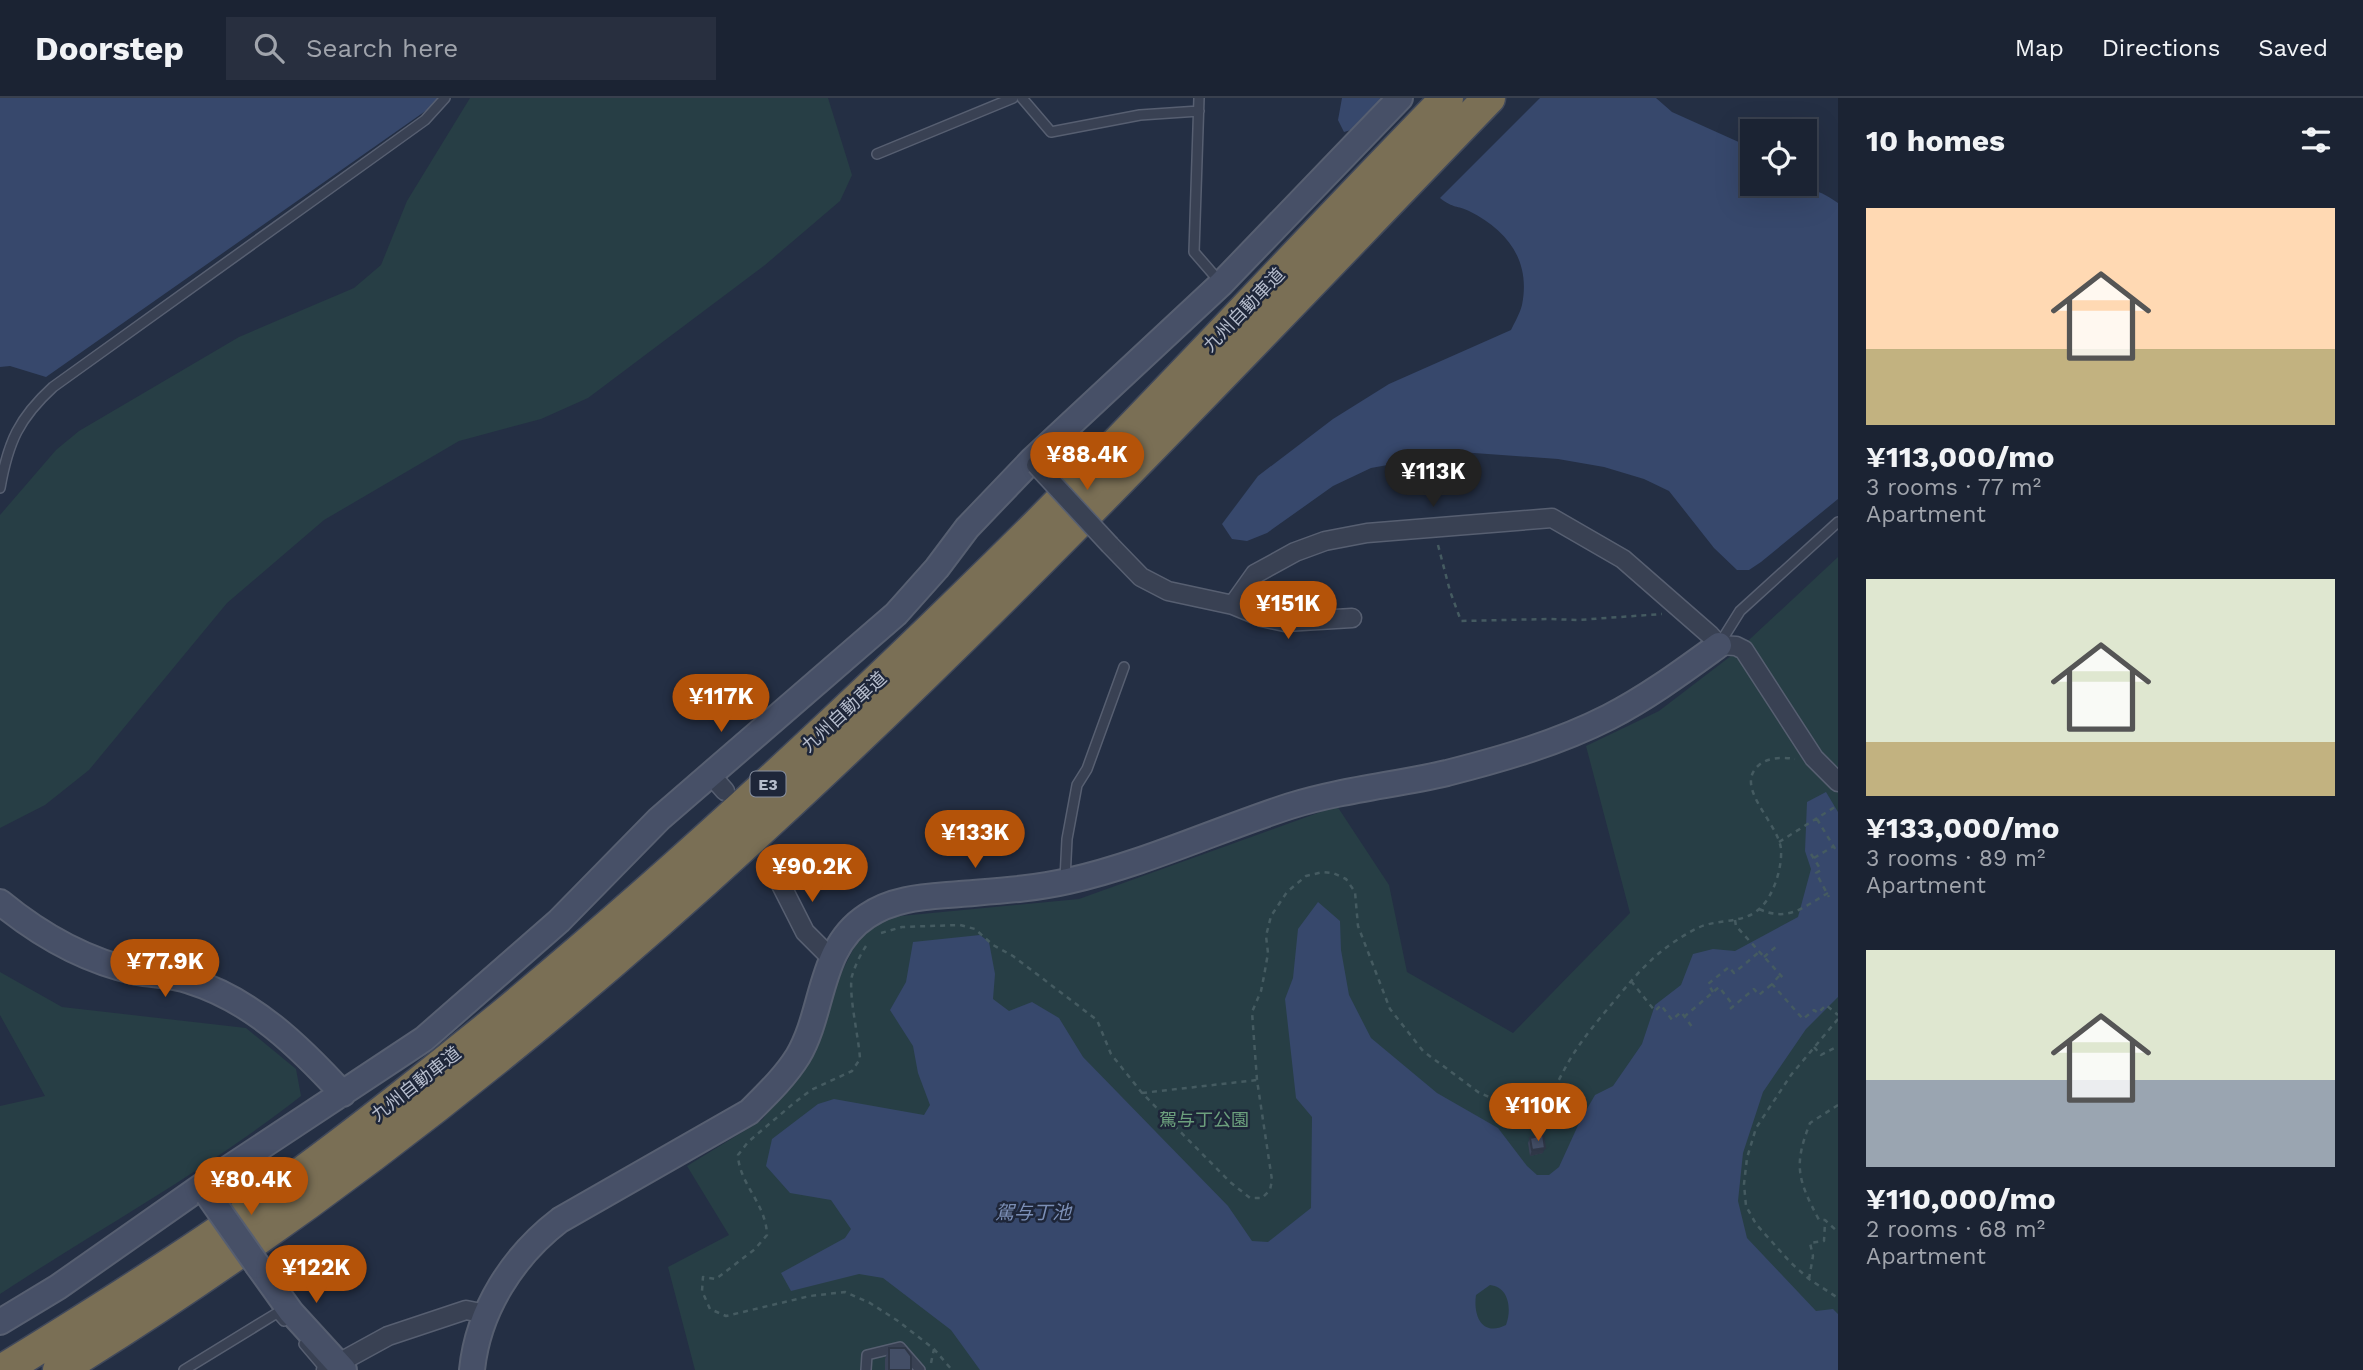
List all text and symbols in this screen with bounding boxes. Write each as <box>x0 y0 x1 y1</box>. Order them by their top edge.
search box <box>226 17 716 80</box>
text: Doorstep <box>35 29 184 68</box>
icon: search <box>250 29 288 67</box>
text: Search here <box>306 33 458 63</box>
text: Map <box>2015 34 2064 62</box>
text: Directions <box>2102 34 2220 62</box>
text: Saved <box>2258 34 2328 62</box>
map controls <box>1740 119 1817 196</box>
button: locate <box>1740 119 1817 196</box>
icon: filters <box>2297 121 2335 159</box>
text: 10 homes <box>1866 123 2005 158</box>
icon: home <box>2038 253 2164 379</box>
street label: 九州自動車道 <box>1199 264 1289 356</box>
pin: ¥88.4K <box>1030 432 1144 492</box>
text: ¥113,000/mo <box>1866 439 2055 474</box>
text: ¥88.4K <box>1046 441 1128 468</box>
pin: ¥113K <box>1384 450 1482 509</box>
text: ¥113K <box>1401 458 1465 485</box>
text: 3 rooms · 77 m² <box>1866 474 2041 501</box>
text: Apartment <box>1866 501 1986 528</box>
pin: ¥151K <box>1239 582 1337 641</box>
text: ¥151K <box>1256 590 1320 617</box>
icon: home <box>2038 624 2164 750</box>
street label: 九州自動車道 <box>797 667 890 756</box>
pin: ¥117K <box>672 674 770 734</box>
text: ¥117K <box>688 683 754 710</box>
road number: E3 <box>750 772 786 796</box>
pin: ¥133K <box>926 810 1024 870</box>
text: ¥133,000/mo <box>1866 810 2059 845</box>
text: ¥133K <box>941 819 1009 846</box>
pin: ¥90.2K <box>755 844 869 904</box>
text: 3 rooms · 89 m² <box>1866 845 2045 872</box>
text: ¥90.2K <box>772 853 852 880</box>
text: Apartment <box>1866 872 1986 899</box>
pin: ¥77.9K <box>108 940 222 999</box>
text: ¥77.9K <box>126 948 204 975</box>
icon: home <box>2038 995 2164 1121</box>
street label: 九州自動車道 <box>367 1042 465 1125</box>
pin: ¥110K <box>1489 1084 1587 1143</box>
text: ¥110K <box>1505 1092 1571 1119</box>
park label: 駕与丁公園 <box>1159 1109 1249 1130</box>
pin: ¥80.4K <box>194 1158 308 1217</box>
text: ¥80.4K <box>210 1166 292 1193</box>
text: ¥110,000/mo <box>1866 1181 2056 1216</box>
water label: 駕与丁池 <box>995 1201 1073 1224</box>
text: 2 rooms · 68 m² <box>1866 1216 2045 1243</box>
text: Apartment <box>1866 1243 1986 1270</box>
pin: ¥122K <box>267 1246 365 1305</box>
text: ¥122K <box>282 1254 350 1281</box>

